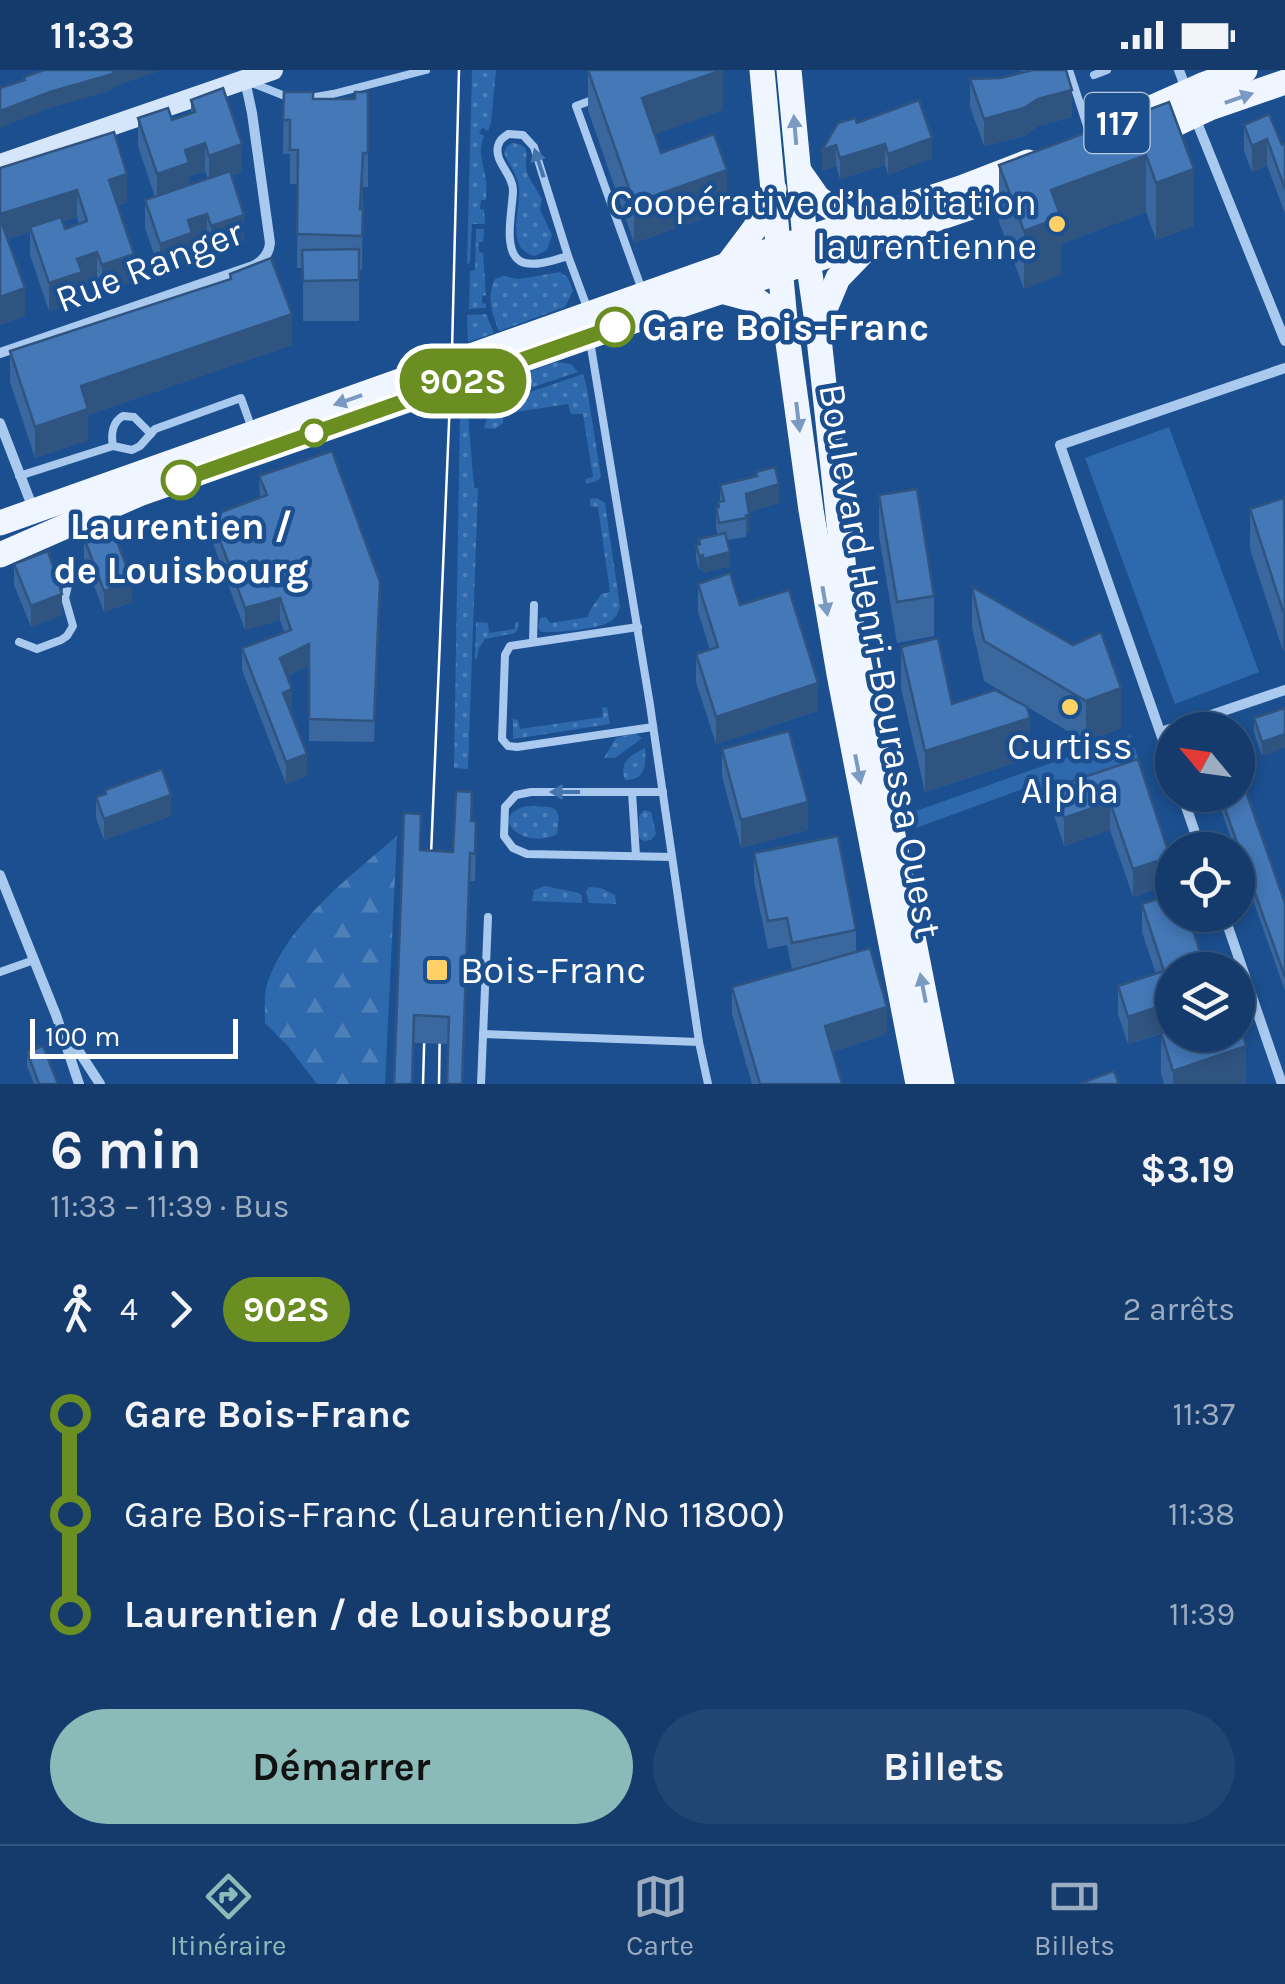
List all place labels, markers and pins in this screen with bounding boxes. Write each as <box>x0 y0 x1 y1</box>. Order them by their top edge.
place label: Coopérative d’habitation laurentienne <box>610 180 1037 269</box>
marker: Coopérative d’habitation laurentienne <box>1046 213 1068 235</box>
place label: Gare Bois-Franc <box>642 305 929 350</box>
marker: Gare Bois-Franc <box>596 308 634 346</box>
unlabelled marker <box>301 420 327 446</box>
marker: Laurentien / de Louisbourg <box>162 461 200 499</box>
place label: Laurentien / de Louisbourg <box>53 504 309 593</box>
marker: Curtiss Alpha <box>1059 696 1081 718</box>
place label: Curtiss Alpha <box>1007 724 1133 813</box>
place label: Bois-Franc <box>460 948 646 993</box>
marker: Bois-Franc <box>424 957 450 983</box>

